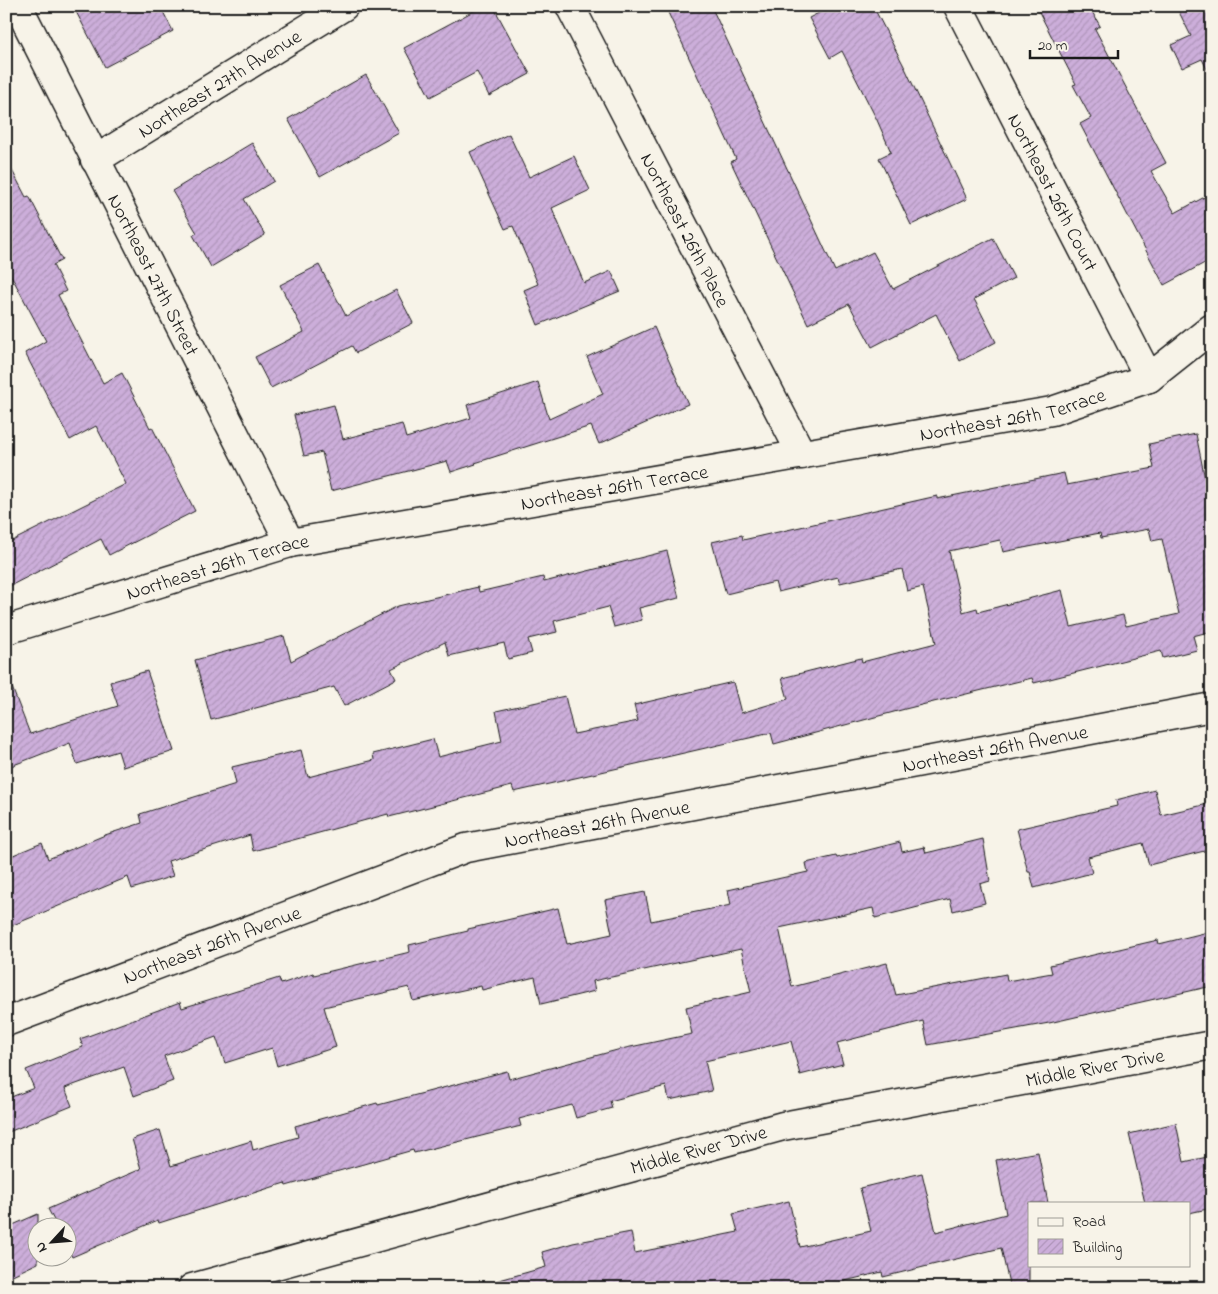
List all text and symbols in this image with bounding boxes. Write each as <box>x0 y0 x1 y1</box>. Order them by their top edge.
street label: Northeast 27th Avenue <box>133 24 308 147</box>
scale bar <box>1030 28 1118 60</box>
text: 20 m <box>1038 35 1068 57</box>
street label: Northeast 26th Court <box>999 109 1104 277</box>
street label: Northeast 26th Place <box>631 149 735 313</box>
street label: Northeast 27th Street <box>99 190 205 362</box>
street label: Northeast 26th Terrace <box>918 382 1110 451</box>
street label: Northeast 26th Terrace <box>519 459 710 520</box>
street label: Northeast 26th Terrace <box>123 528 311 609</box>
street label: Northeast 26th Avenue <box>900 719 1090 782</box>
street label: Northeast 26th Avenue <box>502 794 692 857</box>
street label: Northeast 26th Avenue <box>120 900 306 993</box>
street label: Middle River Drive <box>1023 1042 1167 1097</box>
street label: Middle River Drive <box>627 1119 771 1184</box>
legend <box>1028 1202 1190 1266</box>
text: Road <box>1073 1211 1106 1233</box>
north arrow <box>28 1216 78 1266</box>
text: Building <box>1072 1237 1122 1260</box>
text: N <box>30 1238 53 1256</box>

